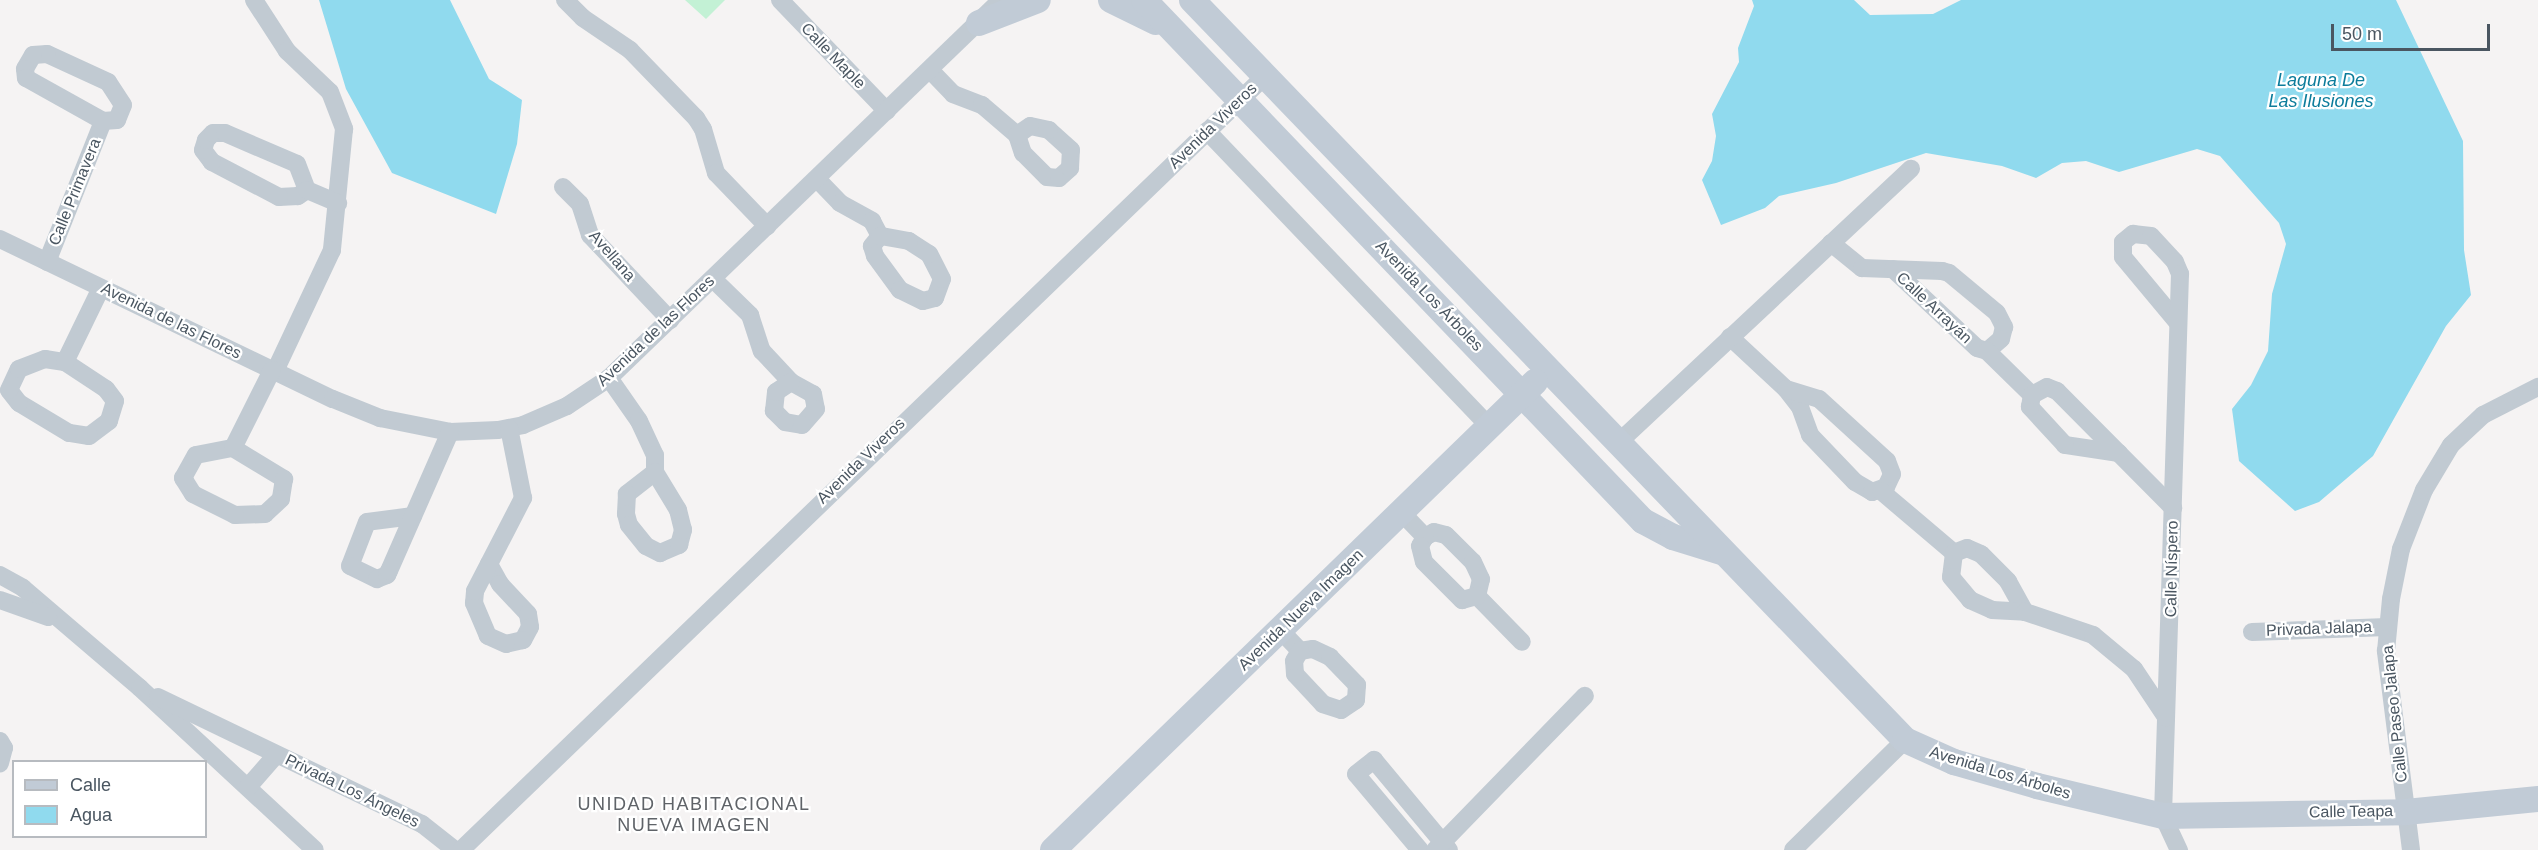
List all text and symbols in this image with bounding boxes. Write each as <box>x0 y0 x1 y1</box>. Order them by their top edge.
scale bar <box>2334 12 2493 50</box>
street label: Calle Maple <box>797 19 869 93</box>
text: 50 m <box>2342 24 2382 44</box>
water label: Laguna De Las Ilusiones <box>2268 70 2374 112</box>
street label: Avenida Viveros <box>1165 79 1261 173</box>
street label: Calle Primavera <box>45 136 105 248</box>
street label: Avellana <box>585 227 639 285</box>
street label: Avenida Los Árboles <box>1371 237 1487 355</box>
street label: Calle Arrayán <box>1892 268 1976 348</box>
street label: Avenida de las Flores <box>593 272 719 390</box>
street label: Avenida de las Flores <box>98 279 244 363</box>
street label: Avenida Viveros <box>813 414 909 508</box>
street label: Calle Níspero <box>2162 520 2182 618</box>
street label: Avenida Nueva Imagen <box>1235 545 1367 675</box>
street label: Privada Jalapa <box>2266 618 2372 640</box>
street label: Calle Paseo Jalapa <box>2378 644 2412 784</box>
street label: Avenida Los Árboles <box>1927 742 2073 804</box>
street label: Privada Los Ángeles <box>282 750 422 832</box>
legend <box>12 760 207 838</box>
text: Calle <box>70 775 111 795</box>
district label: UNIDAD HABITACIONAL NUEVA IMAGEN <box>577 794 811 836</box>
street label: Calle Teapa <box>2309 802 2393 822</box>
text: Agua <box>70 805 112 825</box>

